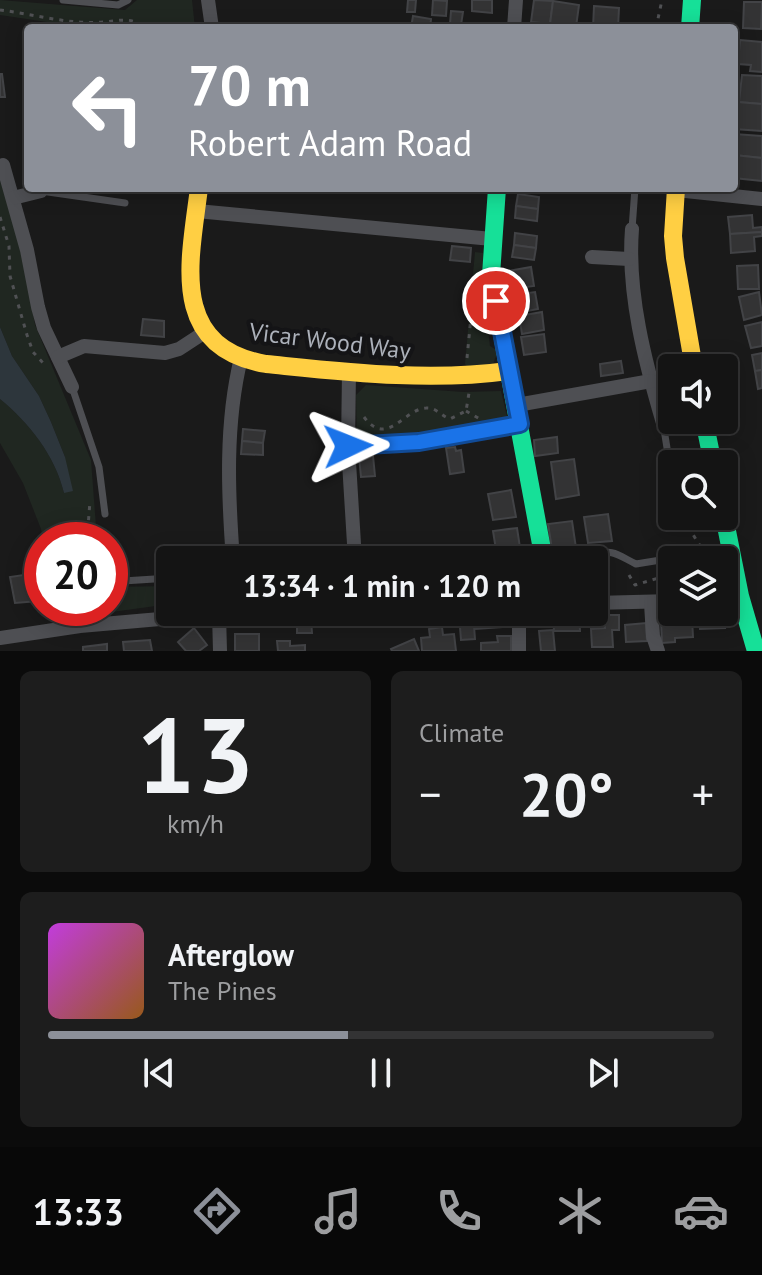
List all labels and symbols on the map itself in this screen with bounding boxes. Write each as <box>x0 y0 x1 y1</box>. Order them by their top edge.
pin <box>462 267 530 335</box>
street label: Vicar Wood Way <box>247 316 412 366</box>
position arrow <box>306 404 390 488</box>
speed limit sign: 20 <box>24 522 128 626</box>

